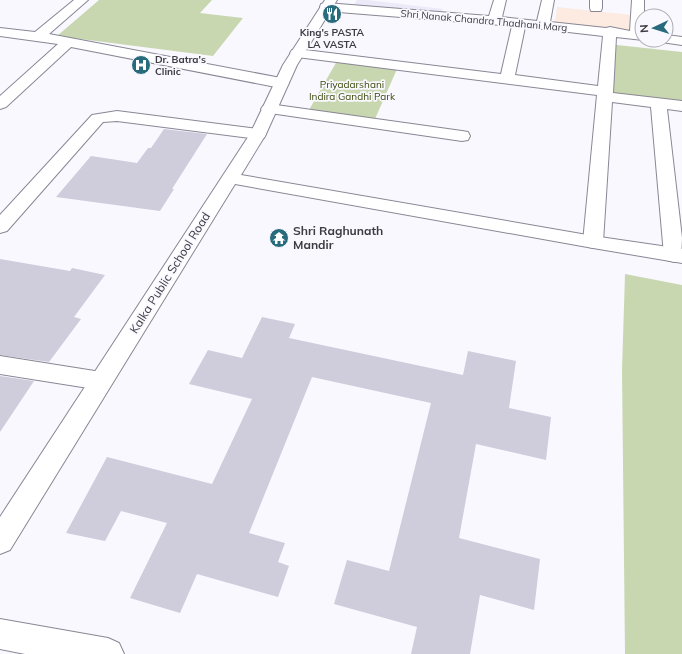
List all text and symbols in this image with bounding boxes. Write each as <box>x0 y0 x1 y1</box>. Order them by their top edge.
restaurant icon: King's PASTA LA VASTA <box>321 3 343 25</box>
street label: Shri Nanak Chandra Thadhani Marg <box>400 7 568 34</box>
north arrow <box>634 8 674 48</box>
text: N <box>637 24 651 33</box>
place label: King's PASTA LA VASTA <box>300 26 365 51</box>
place label: Dr. Batra's Clinic <box>155 53 206 78</box>
hospital icon: Dr. Batra's Clinic <box>130 54 152 76</box>
park label: Priyadarshani Indira Gandhi Park <box>309 78 396 103</box>
street label: Kalka Public School Road <box>126 209 213 336</box>
place label: Shri Raghunath Mandir <box>293 223 383 252</box>
temple icon: Shri Raghunath Mandir <box>268 227 290 249</box>

